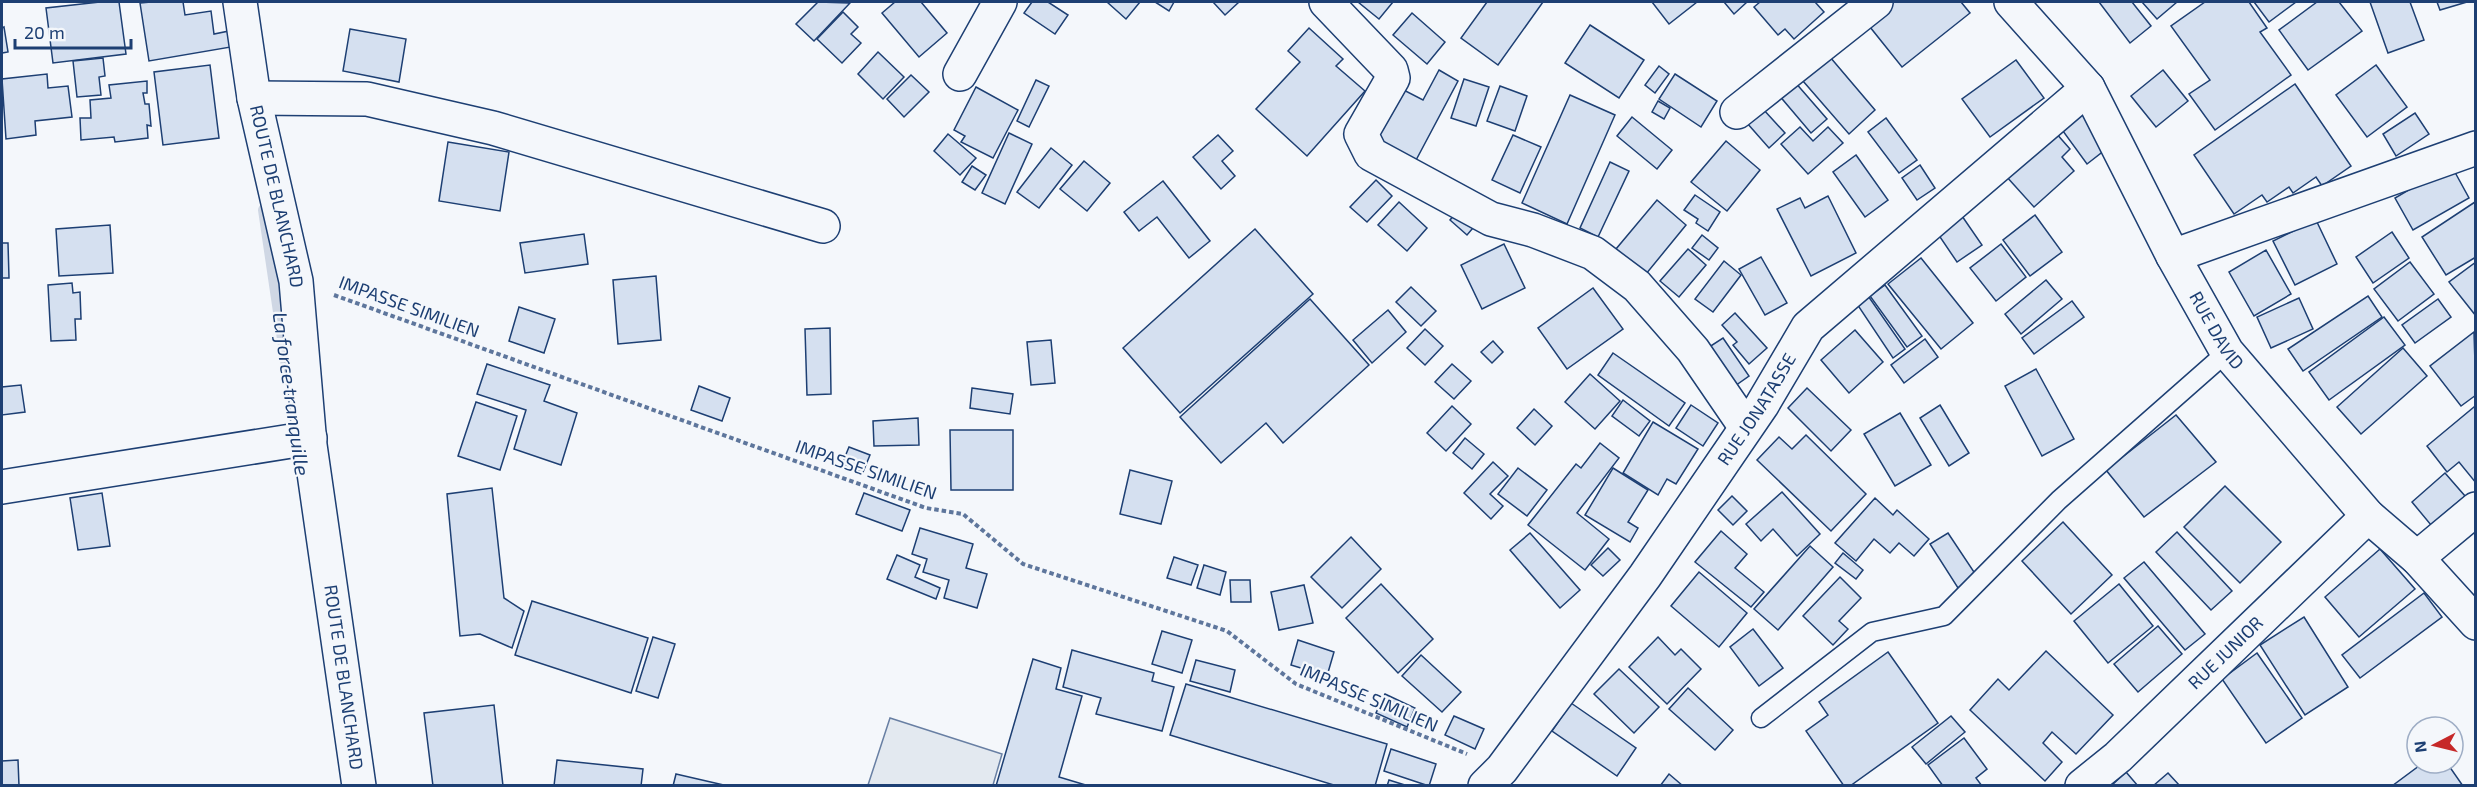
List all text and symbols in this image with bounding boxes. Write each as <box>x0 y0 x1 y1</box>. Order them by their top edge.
scale bar <box>15 12 130 50</box>
text: 20 m <box>24 21 65 43</box>
street label: ROUTE DE BLANCHARD <box>246 103 309 288</box>
street label: IMPASSE SIMILIEN <box>336 270 483 342</box>
street label: RUE DAVID <box>2185 287 2249 374</box>
water label: La force tranquille <box>269 310 315 478</box>
street label: RUE JONATASSE <box>1712 349 1800 469</box>
street label: IMPASSE SIMILIEN <box>793 435 940 504</box>
street label: ROUTE DE BLANCHARD <box>320 583 369 771</box>
street label: RUE JUNIOR <box>2183 611 2267 693</box>
street label: IMPASSE SIMILIEN <box>1297 658 1442 736</box>
north arrow <box>2405 715 2465 775</box>
text: N <box>2409 740 2430 754</box>

